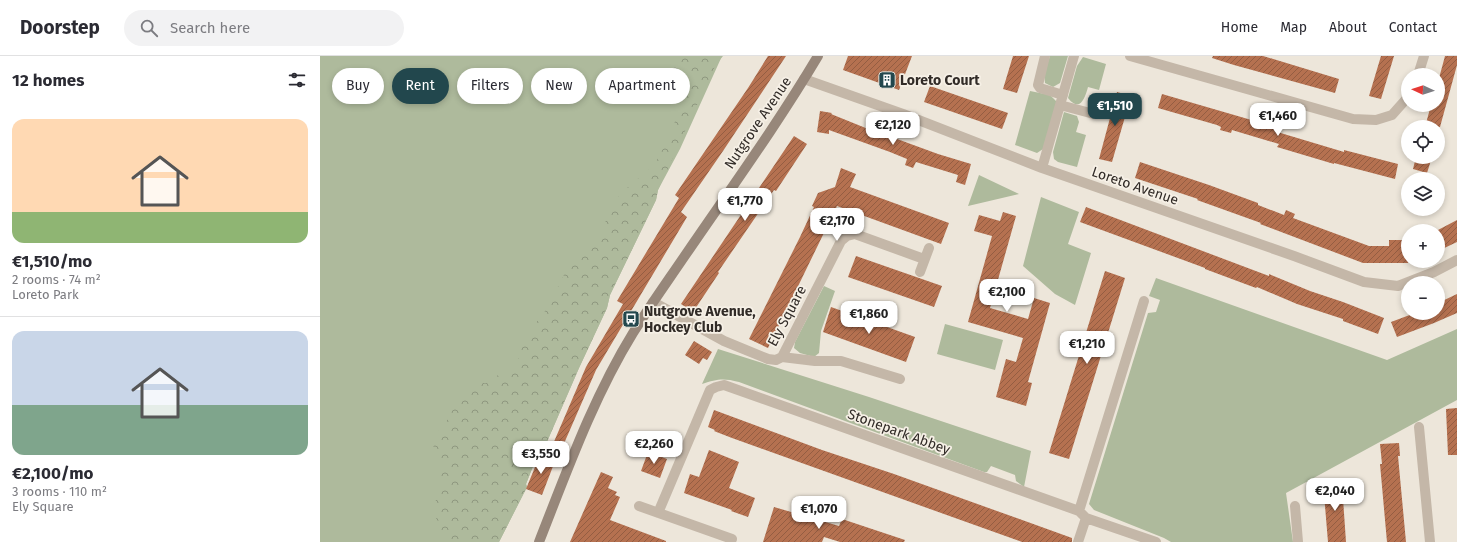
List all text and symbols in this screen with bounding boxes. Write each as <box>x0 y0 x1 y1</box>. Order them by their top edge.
search box <box>124 10 404 46</box>
text: Doorstep <box>20 16 100 39</box>
icon: search <box>138 17 160 39</box>
text: Search here <box>170 19 250 37</box>
text: Home <box>1221 19 1258 36</box>
text: Map <box>1280 19 1307 36</box>
text: About <box>1329 19 1367 36</box>
text: Contact <box>1389 19 1437 36</box>
chip: Buy <box>332 68 384 104</box>
chip: Rent <box>392 68 449 104</box>
chip: Filters <box>457 68 523 104</box>
chip: New <box>531 68 587 104</box>
chip: Apartment <box>595 68 690 104</box>
north arrow <box>1401 68 1445 112</box>
map controls <box>1401 68 1445 320</box>
icon: filters <box>286 69 308 91</box>
text: 12 homes <box>12 70 84 91</box>
building icon: Loreto Court <box>877 70 897 90</box>
place label: Loreto Court <box>900 72 980 89</box>
street label: Nutgrove Avenue <box>721 74 795 172</box>
pin: €1,510 <box>1082 93 1148 127</box>
text: €1,510 <box>1097 98 1133 113</box>
pin: €1,460 <box>1245 103 1311 137</box>
text: €1,460 <box>1259 108 1297 123</box>
pin: €2,120 <box>860 112 926 146</box>
text: €2,120 <box>875 117 911 132</box>
button: locate <box>1401 120 1445 164</box>
icon: home <box>124 145 196 217</box>
street label: Loreto Avenue <box>1089 163 1181 209</box>
button: layers <box>1401 172 1445 216</box>
pin: €1,770 <box>712 188 778 222</box>
text: €1,770 <box>727 193 763 208</box>
pin: €2,170 <box>804 208 870 242</box>
text: €2,170 <box>819 213 855 228</box>
button: + <box>1401 224 1445 268</box>
text: €1,510/mo <box>12 251 92 272</box>
text: 2 rooms · 74 m² <box>12 272 101 287</box>
button: − <box>1401 276 1445 320</box>
pin: €2,100 <box>974 279 1040 313</box>
street label: Ely Square <box>764 283 810 349</box>
text: €2,100 <box>988 284 1026 299</box>
text: Loreto Park <box>12 287 79 302</box>
pin: €1,860 <box>836 301 902 335</box>
place label: Nutgrove Avenue, Hockey Club <box>644 303 756 336</box>
text: €1,860 <box>850 306 888 321</box>
bus stop icon: Nutgrove Avenue, Hockey Club <box>621 309 641 329</box>
pin: €1,210 <box>1054 331 1120 365</box>
text: €1,210 <box>1069 336 1105 351</box>
icon: home <box>124 357 196 429</box>
street label: Stonepark Abbey <box>845 406 953 458</box>
pin: €2,260 <box>621 431 687 465</box>
text: €2,260 <box>634 436 674 451</box>
pin: €3,550 <box>508 441 574 475</box>
text: €3,550 <box>521 446 561 461</box>
text: €2,100/mo <box>12 463 93 484</box>
pin: €2,040 <box>1302 478 1368 512</box>
text: €2,040 <box>1315 483 1355 498</box>
text: 3 rooms · 110 m² <box>12 484 107 499</box>
pin: €1,070 <box>786 496 852 530</box>
text: Ely Square <box>12 499 74 514</box>
text: €1,070 <box>800 501 838 516</box>

